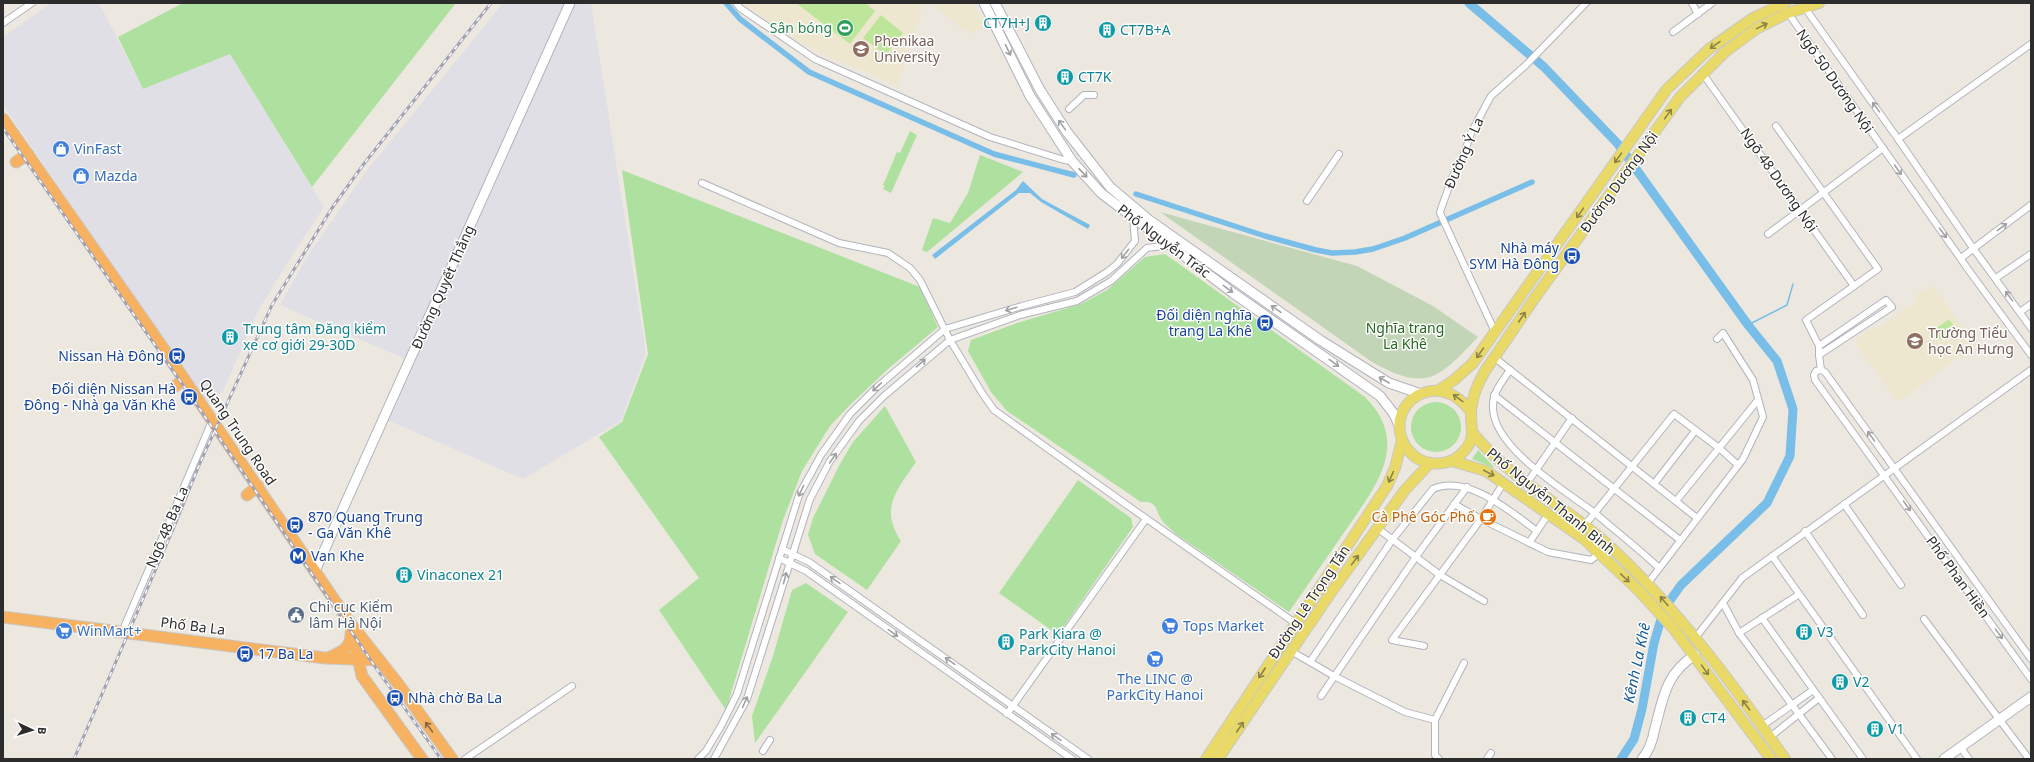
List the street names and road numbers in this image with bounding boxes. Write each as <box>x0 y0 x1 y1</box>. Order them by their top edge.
street label: Ngõ 50 Dương Nội <box>1792 25 1878 137</box>
street label: Đường Ỷ La <box>1439 114 1488 191</box>
street label: Ngõ 48 Dương Nội <box>1736 124 1822 236</box>
street label: Đường Dương Nội <box>1575 127 1662 236</box>
street label: Phố Nguyễn Trác <box>1114 199 1215 282</box>
street label: Đường Quyết Thắng <box>407 222 478 352</box>
street label: Quang Trung Road <box>196 375 281 489</box>
street label: Phố Nguyễn Thanh Bình <box>1483 443 1619 558</box>
street label: Ngõ 48 Ba La <box>141 483 192 570</box>
street label: Phố Phan Hiền <box>1922 532 1995 622</box>
street label: Đường Lê Trọng Tấn <box>1263 541 1354 662</box>
street label: Phố Ba La <box>160 612 226 639</box>

